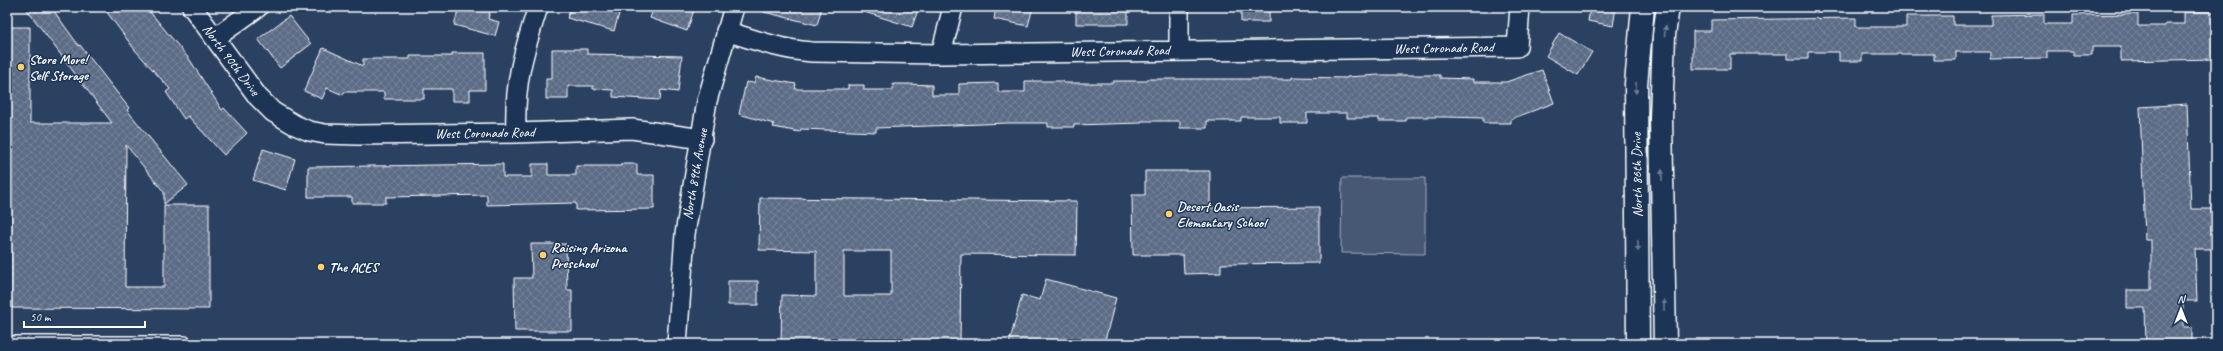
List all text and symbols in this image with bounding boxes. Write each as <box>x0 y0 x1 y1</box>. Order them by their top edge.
street label: North 90th Drive <box>199 21 264 100</box>
one-way arrow <box>1662 25 1668 37</box>
street label: West Coronado Road <box>1394 39 1496 57</box>
street label: West Coronado Road <box>1070 42 1172 60</box>
place label: Store More! Self Storage <box>29 51 90 84</box>
marker: Store More! Self Storage <box>16 62 26 72</box>
one-way arrow <box>1633 82 1639 95</box>
street label: West Coronado Road <box>435 124 537 142</box>
street label: North 89th Avenue <box>679 126 712 221</box>
street label: North 86th Drive <box>1628 131 1646 218</box>
one-way arrow <box>1659 168 1665 181</box>
place label: Desert Oasis Elementary School <box>1177 198 1268 231</box>
marker: Desert Oasis Elementary School <box>1164 209 1174 219</box>
place label: Raising Arizona Preschool <box>551 239 628 272</box>
one-way arrow <box>1634 240 1641 252</box>
marker: Raising Arizona Preschool <box>538 250 548 260</box>
place label: The ACES <box>329 259 381 276</box>
marker: The ACES <box>316 262 326 272</box>
north arrow <box>2161 289 2201 329</box>
text: N <box>2178 292 2187 306</box>
one-way arrow <box>1661 298 1667 311</box>
scale bar <box>24 303 145 329</box>
text: 50 m <box>30 309 52 325</box>

